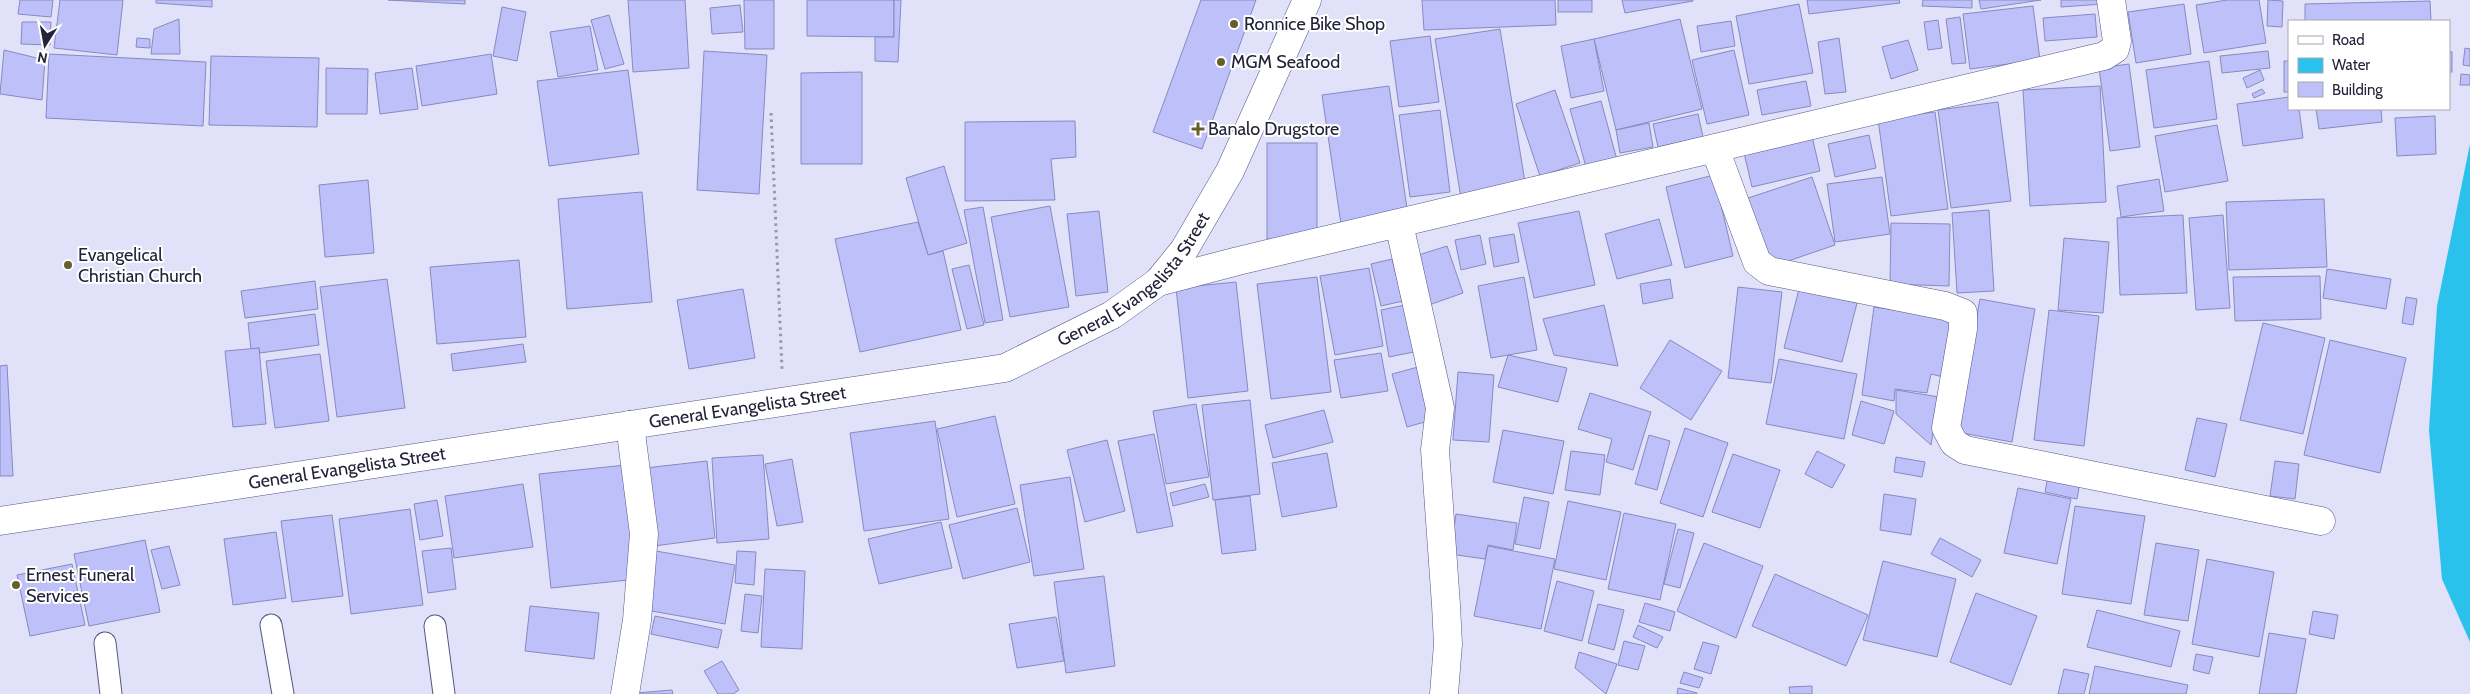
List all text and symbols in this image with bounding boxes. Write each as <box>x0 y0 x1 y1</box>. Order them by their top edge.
place label: Ronnice Bike Shop <box>1244 13 1385 35</box>
marker: Ronnice Bike Shop <box>1228 18 1240 30</box>
north arrow <box>20 20 70 70</box>
legend <box>2288 20 2450 110</box>
text: Road <box>2332 31 2365 49</box>
text: N <box>36 48 49 68</box>
place label: MGM Seafood <box>1231 51 1340 73</box>
marker: MGM Seafood <box>1215 56 1227 68</box>
text: Water <box>2332 56 2370 74</box>
text: Building <box>2332 81 2383 99</box>
place label: Banalo Drugstore <box>1208 118 1339 140</box>
marker: Banalo Drugstore <box>1192 123 1204 135</box>
street label: General Evangelista Street <box>1054 208 1214 351</box>
place label: Evangelical Christian Church <box>78 244 202 287</box>
marker: Evangelical Christian Church <box>62 259 74 271</box>
street label: General Evangelista Street <box>647 381 847 433</box>
street label: General Evangelista Street <box>247 442 447 494</box>
place label: Ernest Funeral Services <box>26 564 135 607</box>
marker: Ernest Funeral Services <box>10 579 22 591</box>

